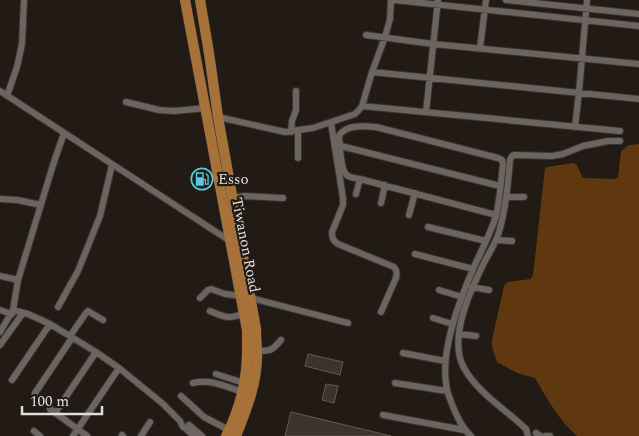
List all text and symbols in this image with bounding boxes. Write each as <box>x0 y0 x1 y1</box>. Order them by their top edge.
fuel station icon: Esso <box>190 167 214 191</box>
place label: Esso <box>218 168 249 191</box>
street label: Tiwanon Road <box>225 196 266 295</box>
scale bar <box>22 384 102 416</box>
text: 100 m <box>30 390 69 413</box>

